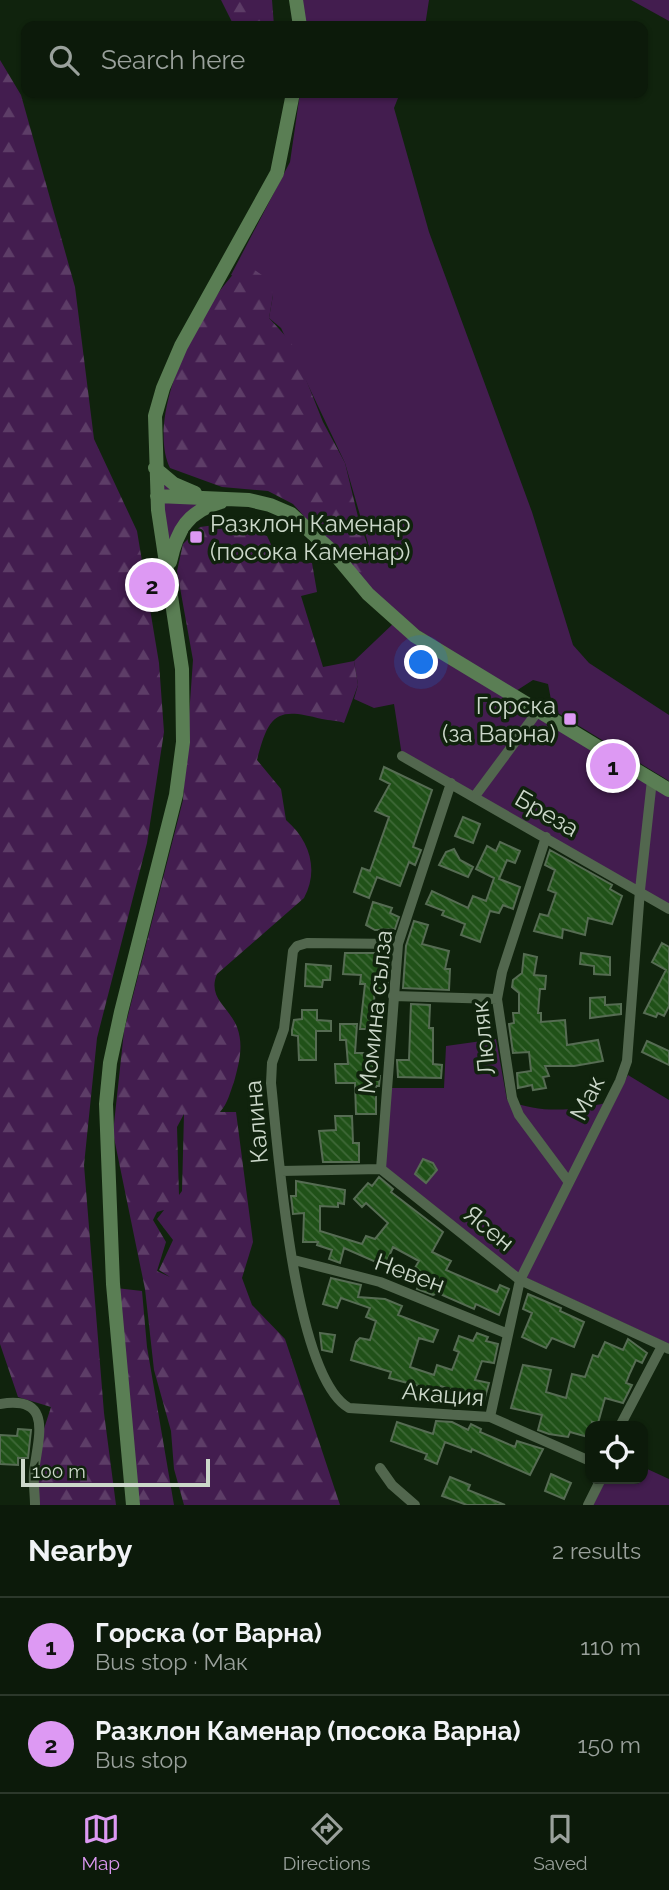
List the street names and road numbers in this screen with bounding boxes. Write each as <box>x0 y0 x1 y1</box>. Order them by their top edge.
street label: Бреза <box>510 783 584 843</box>
street label: Момина сълза <box>352 929 398 1095</box>
street label: Люляк <box>465 999 501 1077</box>
street label: Мак <box>564 1071 610 1125</box>
street label: Калина <box>238 1079 274 1165</box>
street label: Ясен <box>458 1199 520 1257</box>
street label: Невен <box>371 1247 449 1299</box>
street label: Акация <box>401 1376 485 1412</box>

